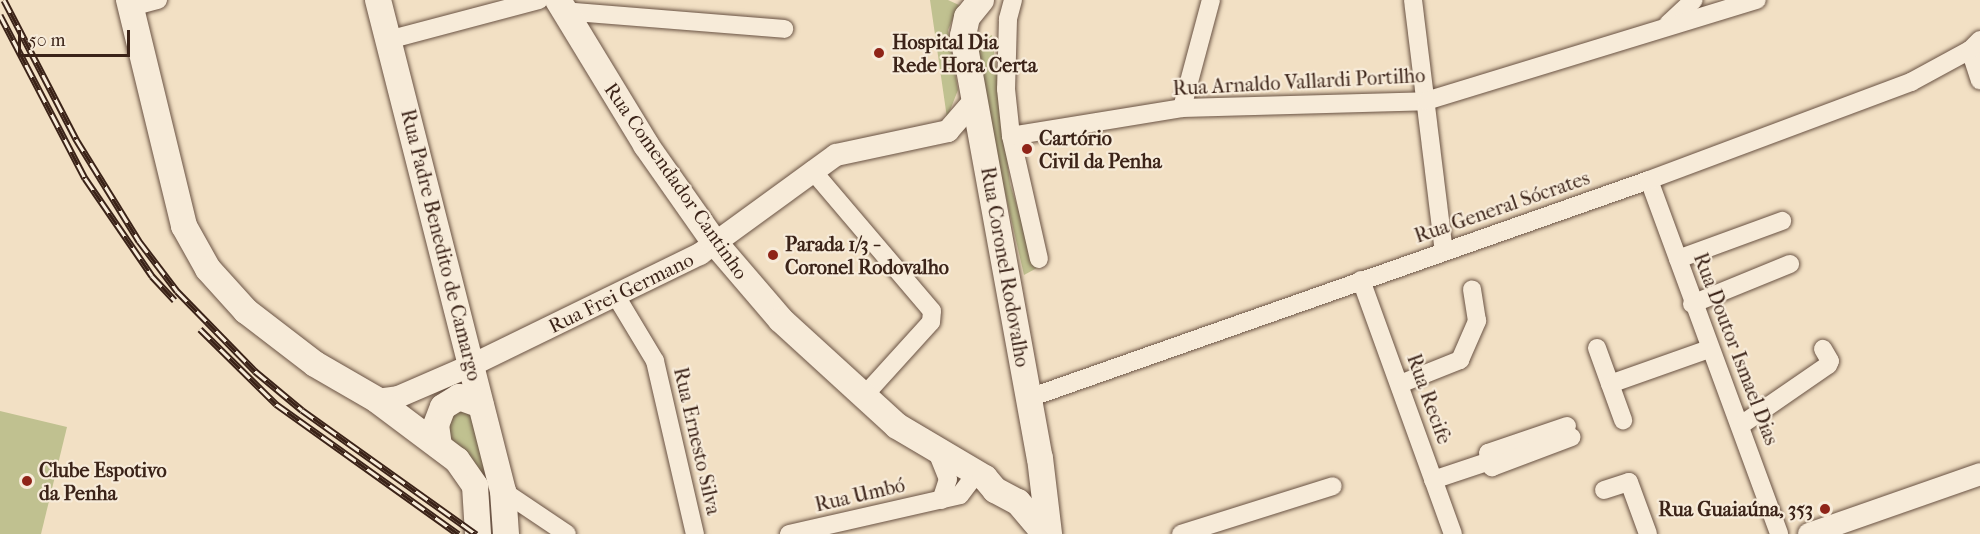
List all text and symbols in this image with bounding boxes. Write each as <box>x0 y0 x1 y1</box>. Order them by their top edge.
scale bar <box>21 18 134 56</box>
text: 50 m <box>29 30 65 51</box>
place label: Hospital Dia Rede Hora Certa <box>892 30 1037 77</box>
marker: Hospital Dia Rede Hora Certa <box>870 44 888 62</box>
street label: Rua Arnaldo Vallardi Portilho <box>1172 63 1426 101</box>
street label: Rua Comendador Cantinho <box>599 78 753 284</box>
street label: Rua Padre Benedito de Camargo <box>396 107 486 383</box>
place label: Cartório Civil da Penha <box>1039 126 1162 173</box>
marker: Cartório Civil da Penha <box>1020 142 1034 156</box>
street label: Rua Coronel Rodovalho <box>976 165 1034 369</box>
street label: Rua General Sócrates <box>1411 166 1593 248</box>
place label: Parada 1/3 - Coronel Rodovalho <box>785 232 949 279</box>
street label: Rua Frei Germano <box>545 248 697 338</box>
marker: Parada 1/3 - Coronel Rodovalho <box>766 248 780 262</box>
street label: Rua Doutor Ismael Dias <box>1688 249 1784 449</box>
street label: Rua Recife <box>1402 351 1456 447</box>
street label: Rua Ernesto Silva <box>668 365 726 517</box>
place label: Clube Espotivo da Penha <box>39 458 167 505</box>
street label: Rua Umbó <box>813 473 907 517</box>
marker: Clube Espotivo da Penha <box>20 474 34 488</box>
place label: Rua Guaiaúna, 353 <box>1658 497 1813 521</box>
marker: Rua Guaiaúna, 353 <box>1818 502 1832 516</box>

